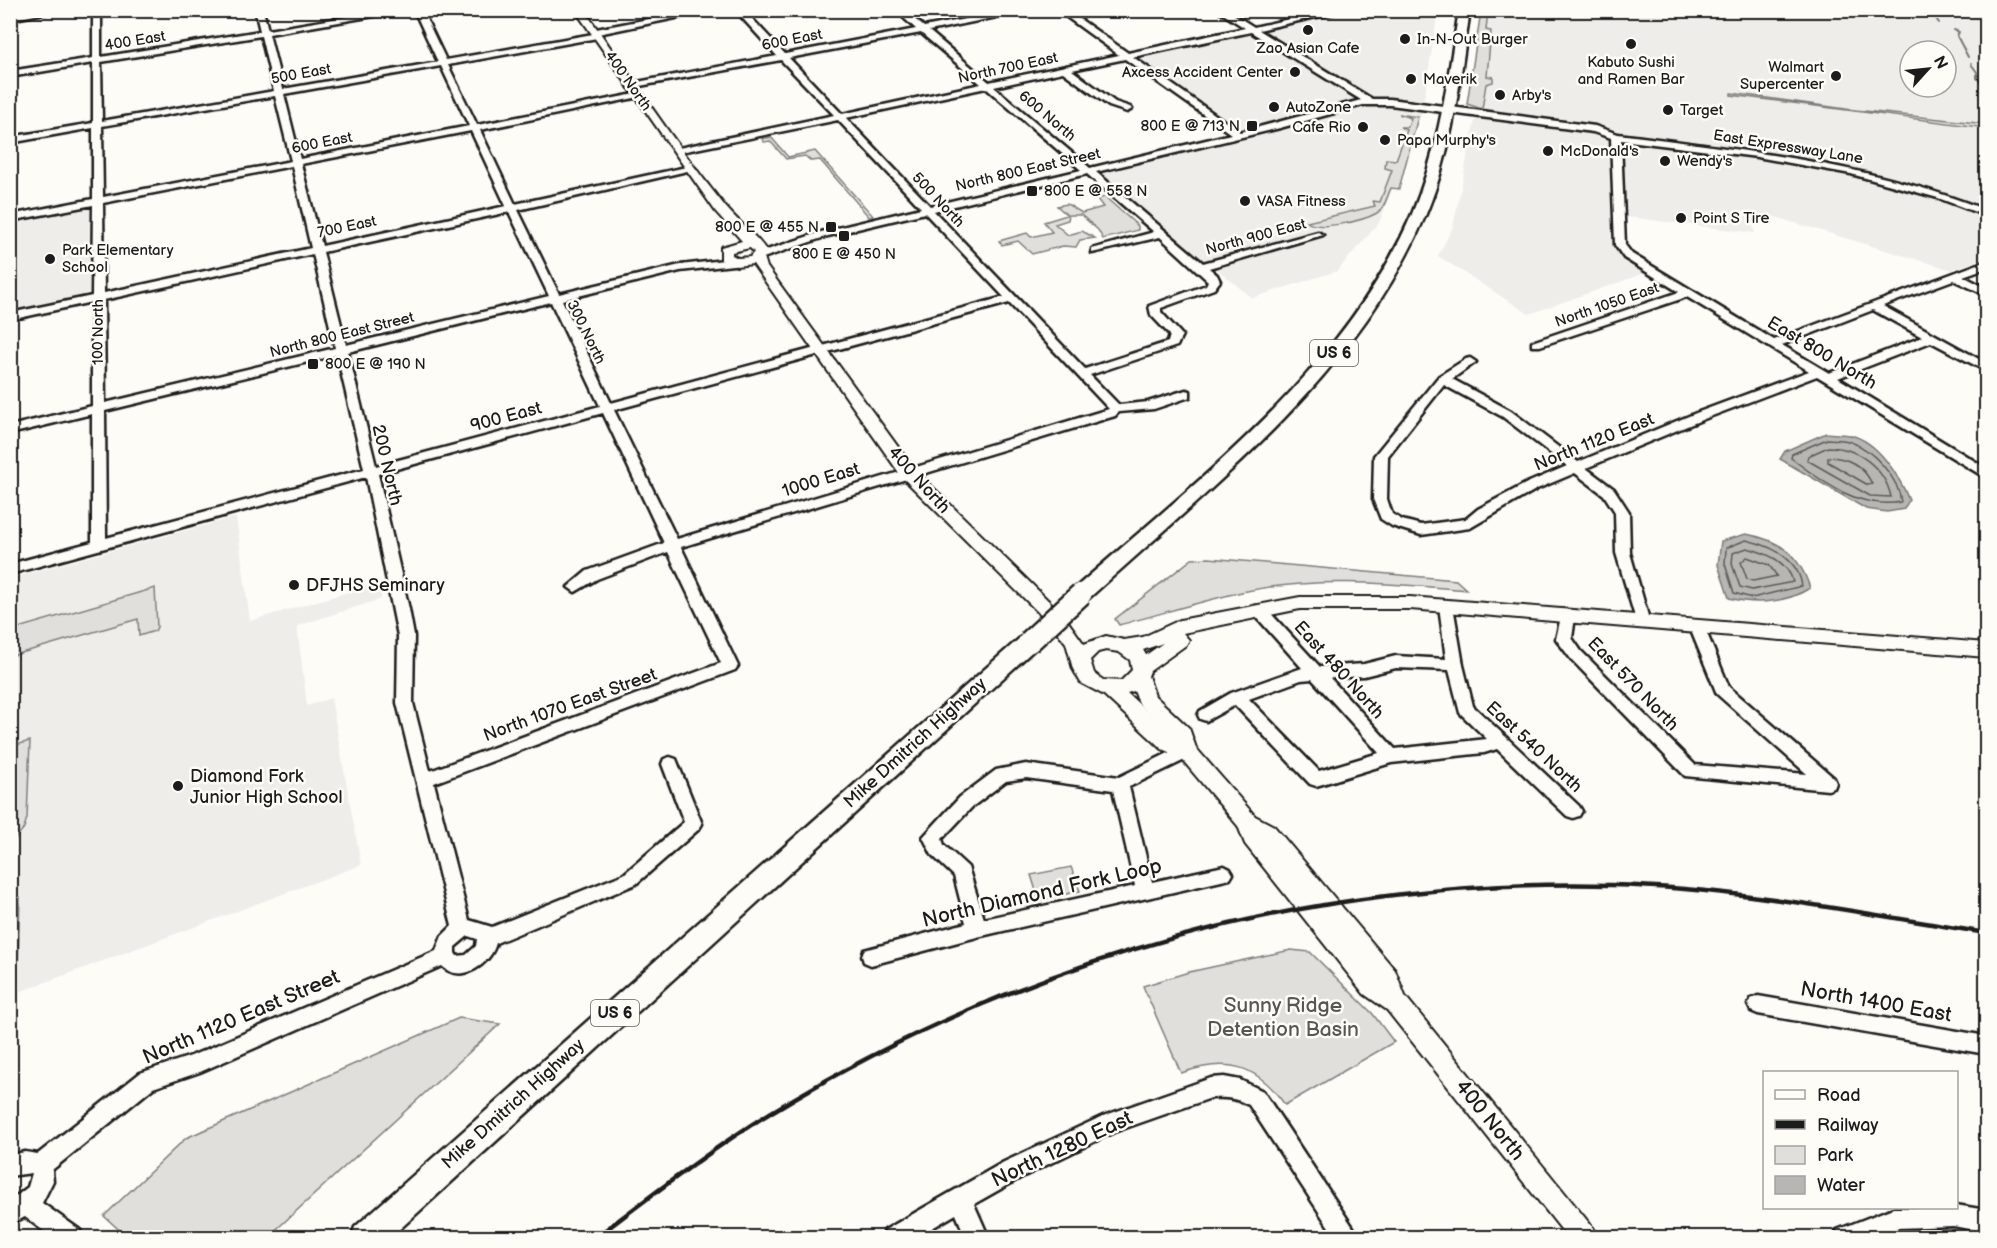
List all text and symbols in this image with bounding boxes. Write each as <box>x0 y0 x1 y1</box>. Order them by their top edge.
marker: Zao Asian Cafe <box>1301 23 1315 37</box>
street label: 600 East <box>760 25 824 55</box>
street label: 400 East <box>103 27 167 55</box>
place label: In-N-Out Burger <box>1417 30 1528 49</box>
marker: In-N-Out Burger <box>1398 32 1412 46</box>
marker: Kabuto Sushi and Ramen Bar <box>1624 37 1638 51</box>
place label: Zao Asian Cafe <box>1256 39 1360 58</box>
north arrow <box>1898 39 1958 99</box>
street label: 400 North <box>600 47 656 115</box>
street label: North 700 East <box>956 48 1060 88</box>
place label: Kabuto Sushi and Ramen Bar <box>1578 53 1685 89</box>
text: N <box>1929 53 1951 73</box>
place label: Walmart Supercenter <box>1740 58 1825 94</box>
street label: 500 East <box>269 59 333 89</box>
place label: Axcess Accident Center <box>1122 63 1284 82</box>
marker: Axcess Accident Center <box>1288 65 1302 79</box>
marker: Walmart Supercenter <box>1829 69 1843 83</box>
place label: Maverik <box>1423 70 1477 89</box>
marker: Maverik <box>1404 72 1418 86</box>
place label: Arby's <box>1512 86 1552 105</box>
street label: 600 North <box>1014 87 1080 145</box>
marker: Arby's <box>1493 88 1507 102</box>
place label: AutoZone <box>1286 98 1351 117</box>
marker: AutoZone <box>1267 100 1281 114</box>
place label: Target <box>1680 101 1724 120</box>
marker: Target <box>1661 103 1675 117</box>
place label: 800 E @ 713 N <box>1140 117 1240 136</box>
place label: Cafe Rio <box>1292 118 1351 137</box>
marker: 800 E @ 713 N <box>1245 119 1259 133</box>
marker: Cafe Rio <box>1356 120 1370 134</box>
street label: East Expressway Lane <box>1712 126 1864 168</box>
street label: 600 East <box>290 128 354 158</box>
place label: Papa Murphy's <box>1397 131 1496 150</box>
marker: Papa Murphy's <box>1378 133 1392 147</box>
place label: McDonald's <box>1560 142 1639 161</box>
street label: North 800 East Street <box>954 144 1103 196</box>
marker: McDonald's <box>1541 144 1555 158</box>
place label: Wendy's <box>1677 152 1733 171</box>
marker: Wendy's <box>1658 154 1672 168</box>
street label: 500 North <box>908 168 968 232</box>
place label: 800 E @ 558 N <box>1044 182 1148 201</box>
marker: 800 E @ 558 N <box>1025 184 1039 198</box>
place label: VASA Fitness <box>1257 192 1346 211</box>
marker: VASA Fitness <box>1238 194 1252 208</box>
place label: Point S Tire <box>1693 209 1769 228</box>
street label: 700 East <box>316 211 378 242</box>
marker: Point S Tire <box>1674 211 1688 225</box>
street label: North 900 East <box>1204 214 1309 260</box>
place label: 800 E @ 455 N <box>715 218 819 237</box>
marker: 800 E @ 455 N <box>824 220 838 234</box>
marker: 800 E @ 450 N <box>837 229 851 243</box>
place label: Park Elementary School <box>62 241 174 277</box>
place label: 800 E @ 450 N <box>792 245 896 264</box>
marker: Park Elementary School <box>43 252 57 266</box>
street label: North 1050 East <box>1552 278 1662 332</box>
street label: 300 North <box>562 297 610 367</box>
street label: 100 North <box>89 299 108 365</box>
street label: North 800 East Street <box>268 308 417 362</box>
street label: East 800 North <box>1764 312 1881 394</box>
road number: US 6 <box>1310 340 1358 366</box>
place label: 800 E @ 190 N <box>325 355 426 374</box>
marker: 800 E @ 190 N <box>306 357 320 371</box>
street label: 900 East <box>468 397 544 437</box>
street label: North 1120 East <box>1531 408 1657 476</box>
street label: 200 North <box>367 422 407 508</box>
street label: 400 North <box>883 442 955 518</box>
street label: 1000 East <box>780 458 863 502</box>
place label: DFJHS Seminary <box>306 575 446 596</box>
marker: DFJHS Seminary <box>287 578 301 592</box>
street label: East 480 North <box>1290 617 1388 723</box>
street label: East 570 North <box>1583 633 1683 735</box>
street label: North 1070 East Street <box>480 664 660 746</box>
street label: Mike Dmitrich Highway <box>839 673 991 813</box>
street label: East 540 North <box>1481 697 1587 797</box>
place label: Diamond Fork Junior High School <box>190 766 342 808</box>
marker: Diamond Fork Junior High School <box>171 779 185 793</box>
street label: North Diamond Fork Loop <box>920 853 1164 933</box>
street label: North 1120 East Street <box>139 964 344 1070</box>
street label: North 1400 East <box>1798 976 1954 1028</box>
park label: Sunny Ridge Detention Basin <box>1207 993 1359 1042</box>
road number: US 6 <box>591 1000 639 1026</box>
street label: Mike Dmitrich Highway <box>437 1034 589 1174</box>
legend <box>1763 1071 1958 1209</box>
street label: 400 North <box>1450 1075 1530 1165</box>
text: Road <box>1817 1085 1861 1106</box>
street label: North 1280 East <box>988 1105 1137 1193</box>
text: Railway <box>1817 1115 1879 1136</box>
text: Park <box>1817 1145 1853 1166</box>
text: Water <box>1817 1175 1865 1196</box>

